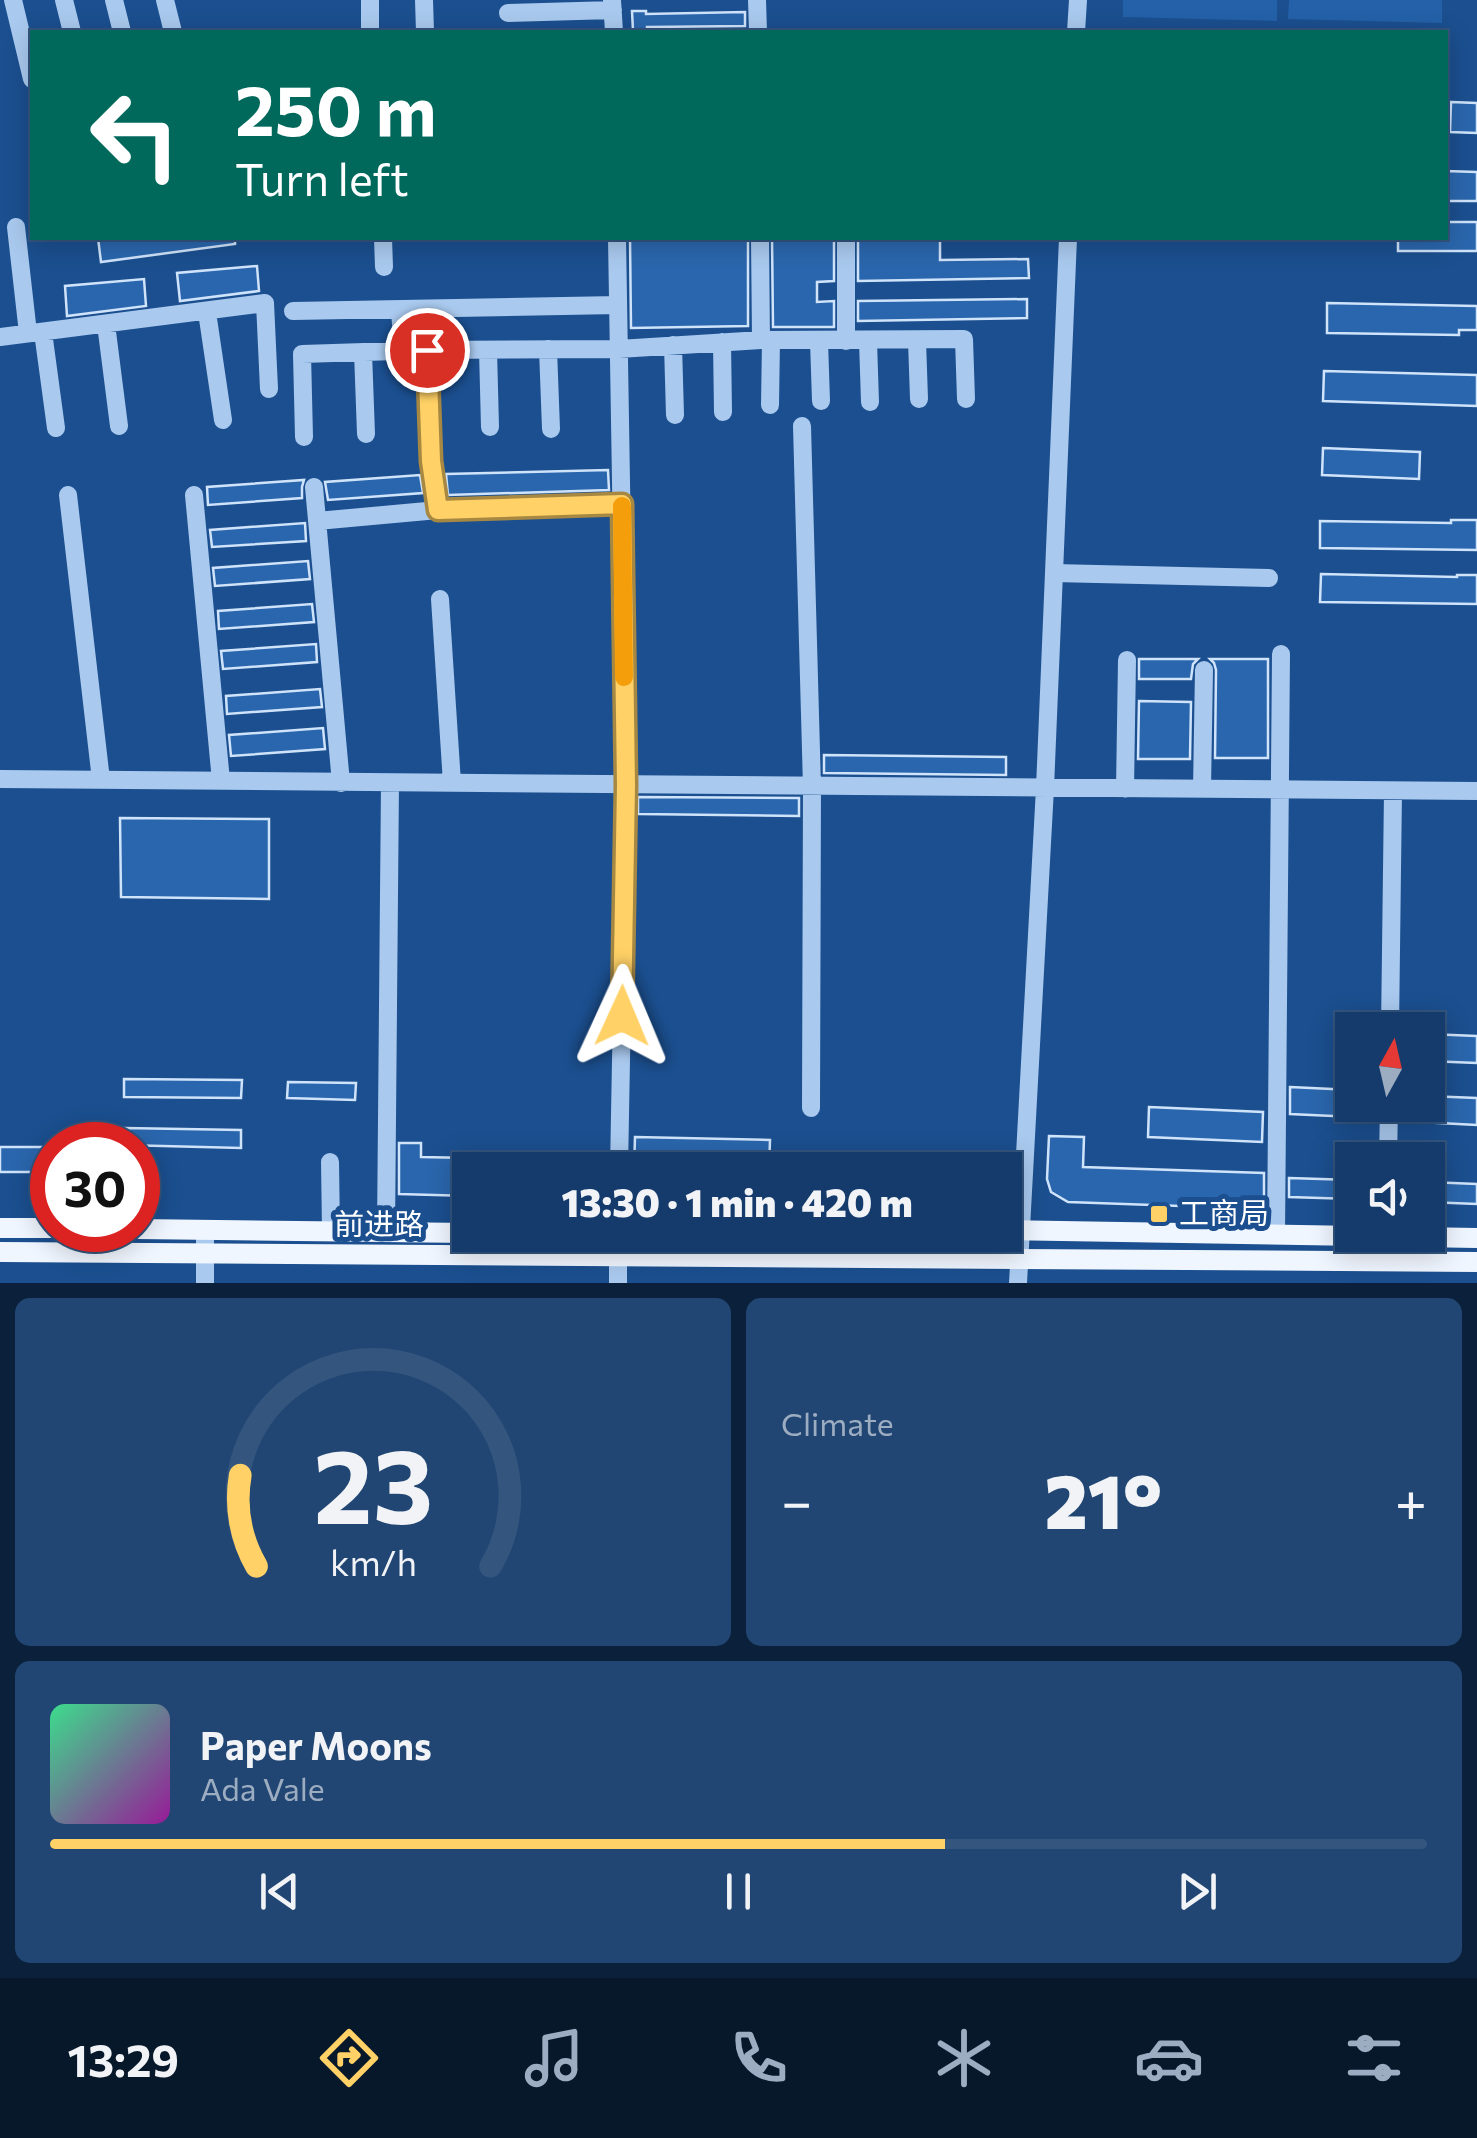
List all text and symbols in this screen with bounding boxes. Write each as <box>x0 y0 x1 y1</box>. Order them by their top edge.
text: 250 m <box>235 65 437 150</box>
icon: left <box>70 70 200 200</box>
text: Turn left <box>235 150 409 205</box>
pin <box>385 308 470 393</box>
icon: arrive <box>400 323 455 378</box>
position arrow <box>570 964 674 1068</box>
north arrow <box>1335 1012 1445 1122</box>
map controls <box>1335 1012 1445 1252</box>
speed limit sign: 30 <box>30 1122 160 1252</box>
button: sound <box>1335 1142 1445 1252</box>
text: 13:30 · 1 min · 420 m <box>561 1178 913 1225</box>
place label: 工商局 <box>1179 1193 1269 1230</box>
marker: 工商局 <box>1148 1203 1170 1225</box>
street label: 前进路 <box>334 1204 424 1241</box>
text: Climate <box>781 1403 894 1443</box>
text: 23 <box>313 1418 433 1545</box>
text: 21° <box>1045 1453 1162 1544</box>
text: − <box>781 1466 812 1533</box>
text: + <box>1395 1466 1427 1533</box>
text: km/h <box>330 1540 416 1583</box>
text: Paper Moons <box>200 1721 432 1768</box>
text: Ada Vale <box>200 1768 325 1808</box>
icon: previous <box>252 1864 307 1919</box>
icon: pause <box>711 1864 766 1919</box>
icon: next <box>1170 1864 1225 1919</box>
icon: directions <box>314 2023 384 2093</box>
icon: music <box>519 2023 589 2093</box>
icon: phone <box>724 2023 794 2093</box>
icon: climate <box>929 2023 999 2093</box>
icon: car <box>1134 2023 1204 2093</box>
icon: filters <box>1339 2023 1409 2093</box>
text: 13:29 <box>68 2031 179 2086</box>

